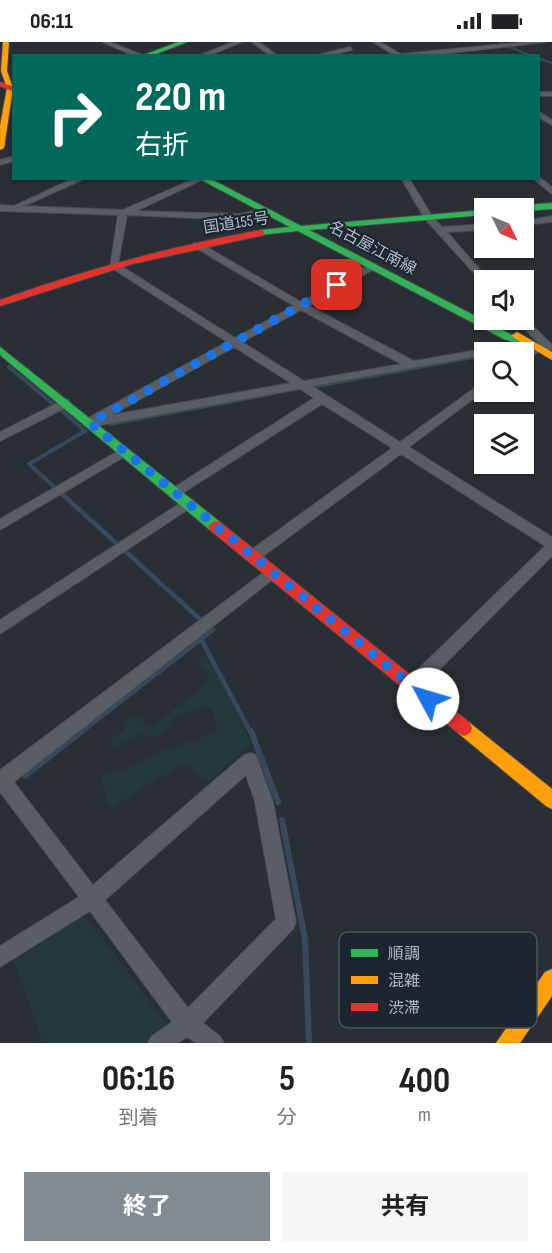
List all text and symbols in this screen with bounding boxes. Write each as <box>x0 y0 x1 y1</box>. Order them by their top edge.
text: 06:11 <box>30 8 73 35</box>
text: 220 m <box>135 72 226 123</box>
icon: right <box>36 78 114 156</box>
text: 右折 <box>135 130 189 162</box>
north arrow <box>474 198 534 258</box>
map controls <box>474 198 534 474</box>
street label: 国道155号 <box>202 209 271 238</box>
street label: 名古屋江南線 <box>325 217 419 279</box>
pin <box>311 259 362 310</box>
icon: arrive <box>320 268 353 301</box>
button: sound <box>474 270 534 330</box>
button: search <box>474 342 534 402</box>
button: layers <box>474 414 534 474</box>
position arrow <box>396 667 460 731</box>
legend <box>339 932 537 1028</box>
text: 順調 <box>388 945 420 964</box>
text: 混雑 <box>388 972 420 991</box>
text: 渋滞 <box>388 999 420 1018</box>
text: 06:16 <box>102 1058 175 1101</box>
text: 5 <box>279 1058 295 1101</box>
text: 400 <box>399 1060 450 1103</box>
text: m <box>418 1103 431 1127</box>
text: 到着 <box>119 1106 159 1130</box>
text: 分 <box>277 1106 297 1130</box>
button: 終了 <box>24 1172 270 1241</box>
button: 共有 <box>282 1172 528 1241</box>

